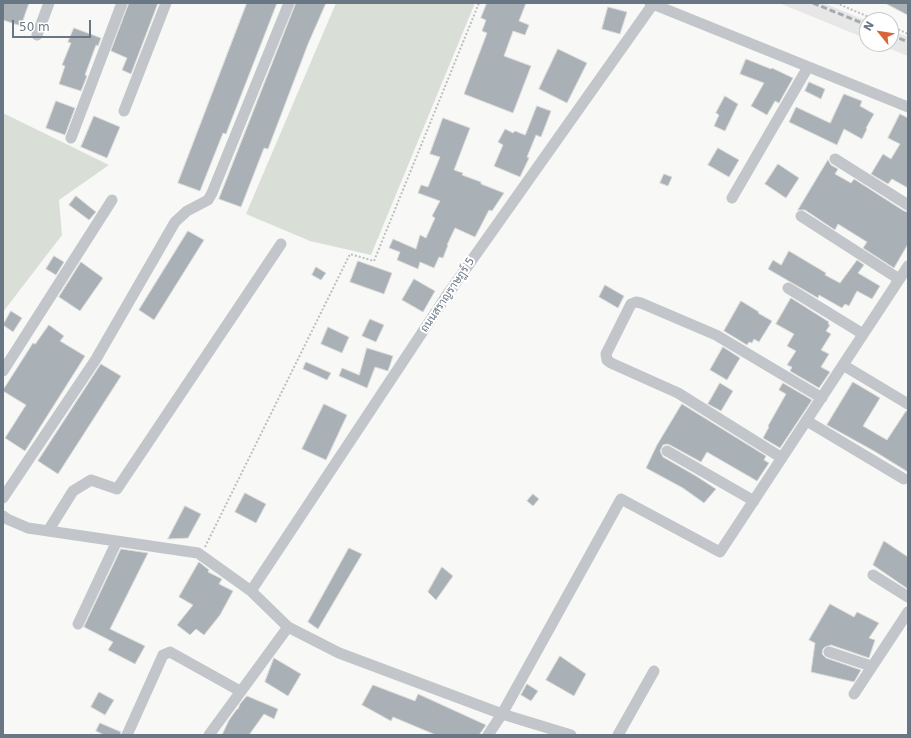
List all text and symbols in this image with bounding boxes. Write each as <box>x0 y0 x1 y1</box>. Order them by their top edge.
scale bar <box>14 12 93 38</box>
north arrow <box>859 12 899 52</box>
text: N <box>861 19 877 33</box>
text: 50 m <box>19 20 50 34</box>
street label: ถนนสราญราษฎร์ 5 <box>418 255 478 335</box>

